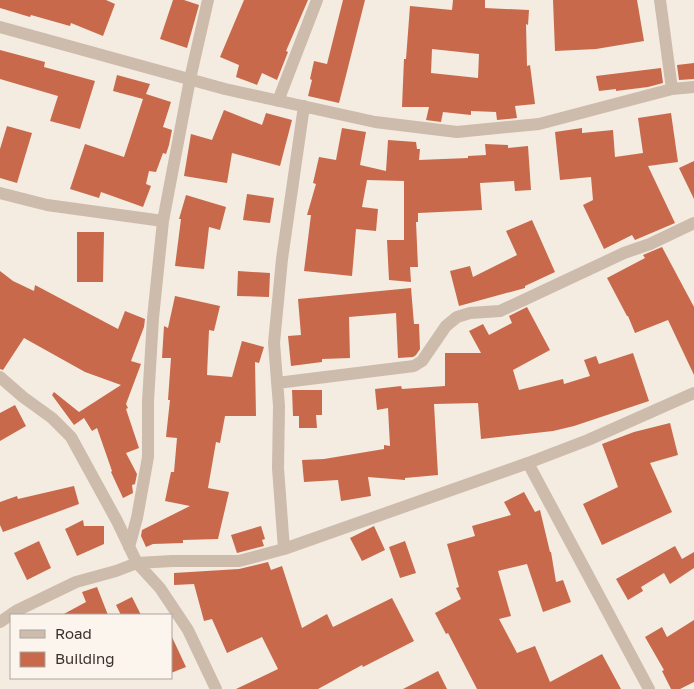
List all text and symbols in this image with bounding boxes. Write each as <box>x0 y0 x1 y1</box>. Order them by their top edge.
legend <box>10 614 172 679</box>
text: Road <box>55 624 92 642</box>
text: Building <box>55 649 115 667</box>

